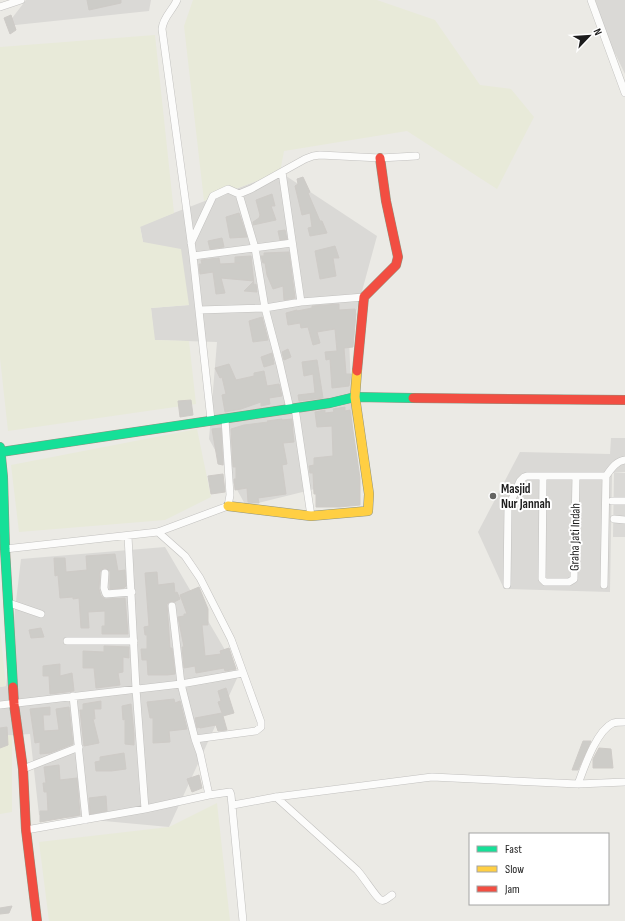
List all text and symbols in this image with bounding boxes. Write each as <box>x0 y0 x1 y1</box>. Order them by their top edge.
north arrow <box>569 16 609 56</box>
text: N <box>590 27 605 38</box>
place label: Masjid Nur Jannah <box>501 481 551 512</box>
marker: Masjid Nur Jannah <box>488 491 498 501</box>
street label: Graha Jati Indah <box>566 503 584 571</box>
legend <box>469 833 609 905</box>
text: Fast <box>505 842 522 857</box>
text: Slow <box>505 862 524 877</box>
text: Jam <box>504 882 520 897</box>

